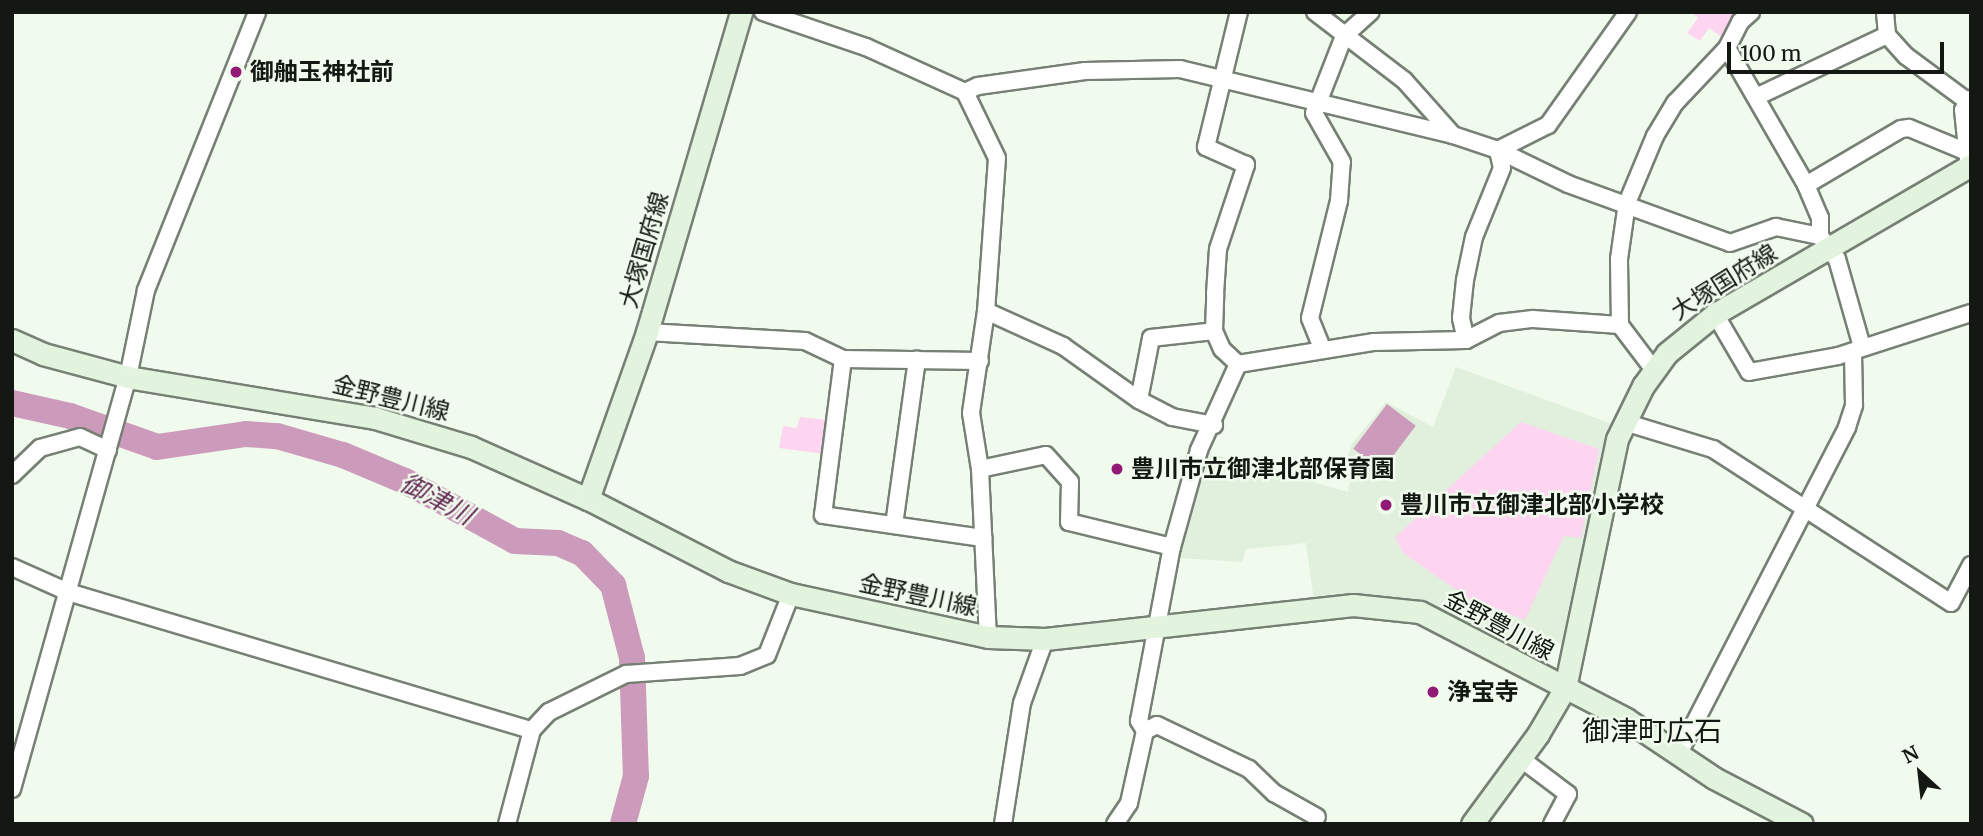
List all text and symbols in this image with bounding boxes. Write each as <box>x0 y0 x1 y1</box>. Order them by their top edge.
scale bar <box>1731 28 1948 72</box>
text: 100 m <box>1740 40 1802 67</box>
place label: 御舳玉神社前 <box>250 58 394 86</box>
marker: 御舳玉神社前 <box>228 64 244 80</box>
street label: 大塚国府線 <box>614 188 674 312</box>
street label: 大塚国府線 <box>1665 238 1783 326</box>
street label: 金野豊川線 <box>329 370 453 426</box>
place label: 豊川市立御津北部保育園 <box>1131 455 1395 483</box>
marker: 豊川市立御津北部保育園 <box>1109 461 1125 477</box>
water label: 御津川 <box>395 467 479 531</box>
place label: 豊川市立御津北部小学校 <box>1400 491 1664 519</box>
marker: 豊川市立御津北部小学校 <box>1378 497 1394 513</box>
street label: 金野豊川線 <box>856 568 980 622</box>
street label: 金野豊川線 <box>1439 584 1559 666</box>
place label: 浄宝寺 <box>1447 678 1519 706</box>
marker: 浄宝寺 <box>1425 684 1441 700</box>
district label: 御津町広石 <box>1582 714 1722 748</box>
north arrow <box>1885 738 1955 808</box>
text: N <box>1898 740 1923 768</box>

